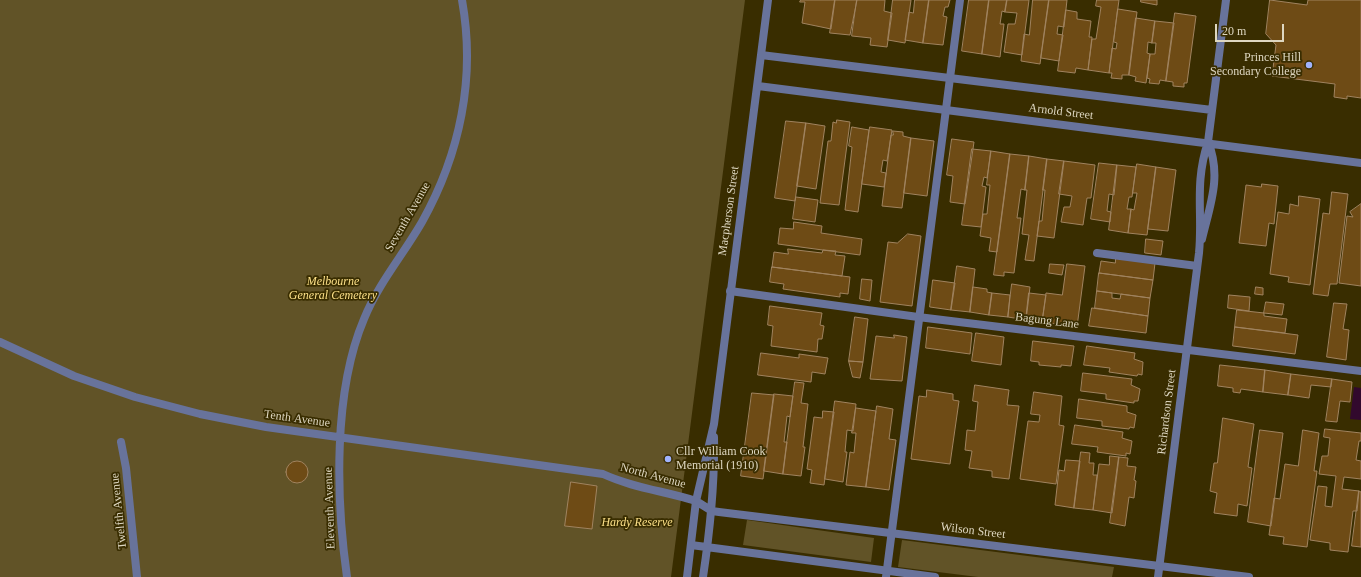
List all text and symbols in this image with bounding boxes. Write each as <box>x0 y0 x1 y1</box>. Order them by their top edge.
scale bar <box>1217 16 1286 42</box>
text: 20 m <box>1222 24 1246 38</box>
place label: Princes Hill Secondary College <box>1210 51 1301 79</box>
marker: Princes Hill Secondary College <box>1304 60 1314 70</box>
street label: Arnold Street <box>1028 101 1094 123</box>
street label: Macpherson Street <box>716 165 742 257</box>
street label: Seventh Avenue <box>382 180 434 254</box>
park label: Melbourne General Cemetery <box>289 275 377 303</box>
street label: Bagung Lane <box>1014 310 1080 332</box>
street label: Richardson Street <box>1155 369 1179 455</box>
street label: Tenth Avenue <box>263 407 331 431</box>
place label: Cllr William Cook Memorial (1910) <box>676 445 766 473</box>
marker: Cllr William Cook Memorial (1910) <box>663 454 673 464</box>
street label: North Avenue <box>619 460 687 492</box>
street label: Eleventh Avenue <box>321 467 339 549</box>
street label: Twelfth Avenue <box>108 472 130 550</box>
park label: Hardy Reserve <box>601 516 673 530</box>
street label: Wilson Street <box>940 520 1006 542</box>

